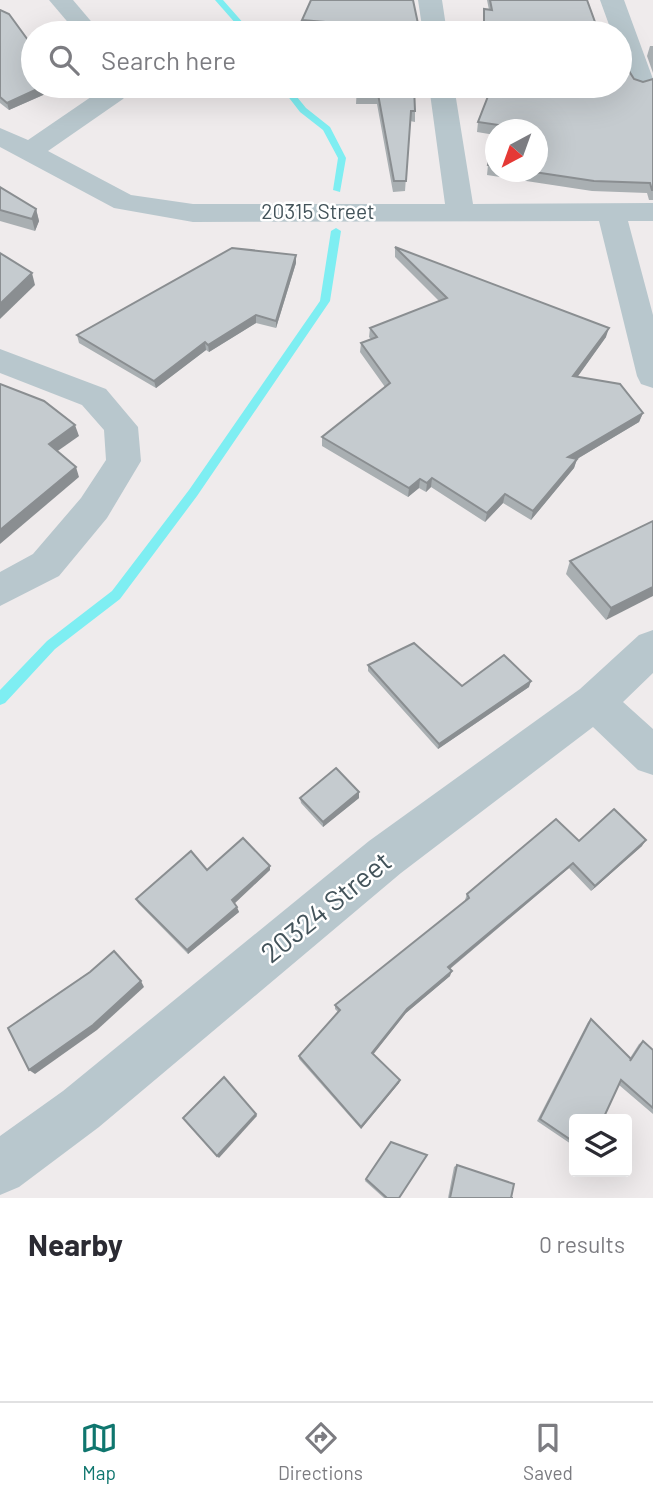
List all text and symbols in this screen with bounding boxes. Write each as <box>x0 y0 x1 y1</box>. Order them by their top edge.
search box <box>21 21 632 98</box>
icon: search <box>45 41 83 79</box>
text: Search here <box>101 44 236 75</box>
north arrow <box>485 119 548 182</box>
street label: 20315 Street <box>261 198 375 223</box>
street label: 20324 Street <box>253 843 397 969</box>
map controls <box>569 1114 632 1177</box>
button: layers <box>569 1114 632 1177</box>
text: Nearby <box>28 1226 123 1262</box>
text: 0 results <box>539 1230 625 1258</box>
tab: Map <box>80 1419 118 1484</box>
tab: Directions <box>278 1419 363 1484</box>
tab: Saved <box>523 1419 573 1484</box>

